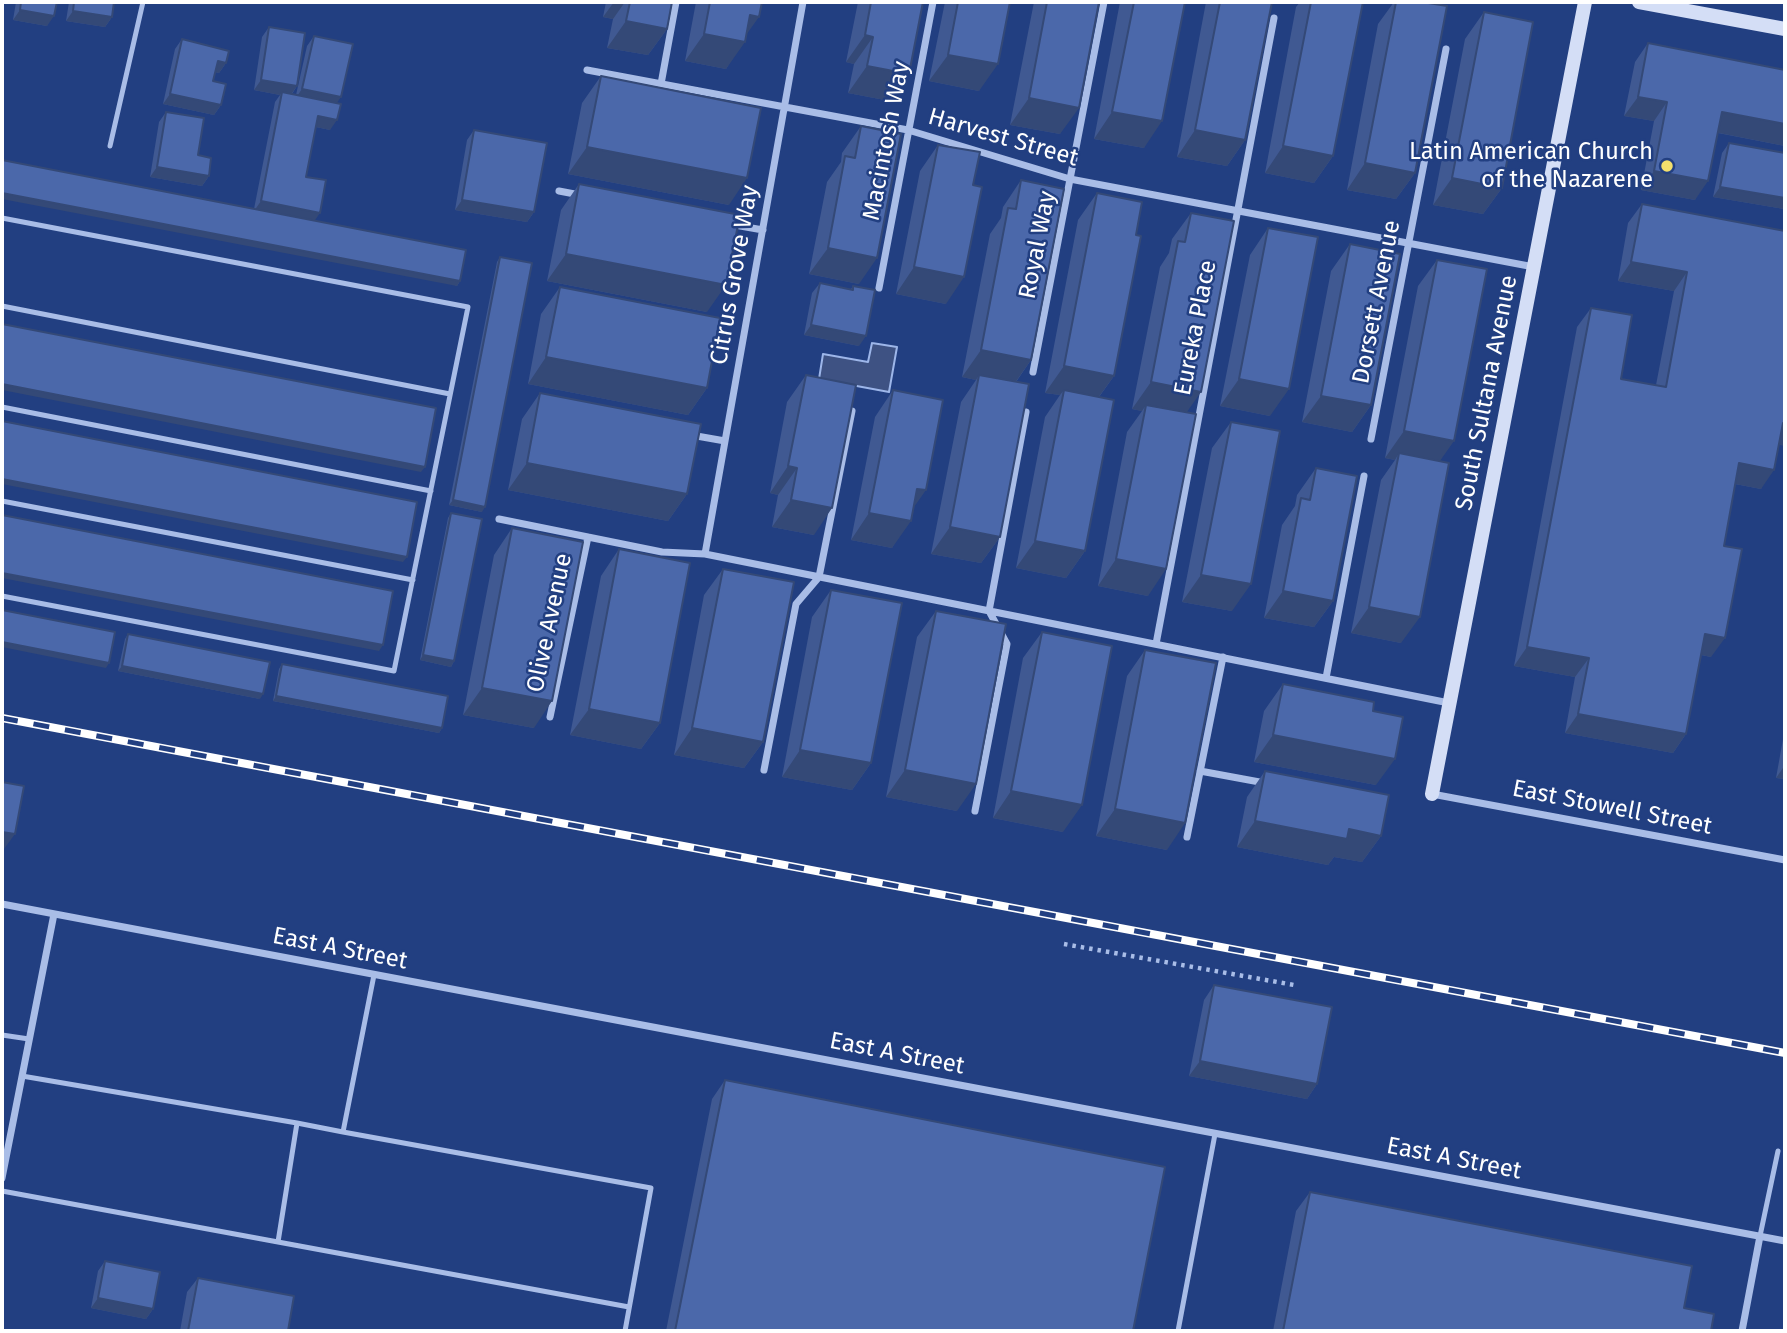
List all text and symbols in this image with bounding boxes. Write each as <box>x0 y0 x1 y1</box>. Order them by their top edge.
street label: Macintosh Way <box>857 59 917 223</box>
street label: Harvest Street <box>925 103 1081 173</box>
place label: Latin American Church of the Nazarene <box>1409 138 1653 194</box>
marker: Latin American Church of the Nazarene <box>1659 158 1675 174</box>
street label: Citrus Grove Way <box>705 183 765 367</box>
street label: Royal Way <box>1013 189 1063 301</box>
street label: Dorsett Avenue <box>1347 218 1407 386</box>
street label: Eureka Place <box>1169 258 1223 398</box>
street label: South Sultana Avenue <box>1450 273 1524 513</box>
street label: Olive Avenue <box>521 551 579 695</box>
street label: East Stowell Street <box>1510 775 1714 841</box>
street label: East A Street <box>270 922 410 976</box>
street label: East A Street <box>827 1027 967 1081</box>
street label: East A Street <box>1384 1132 1524 1186</box>

